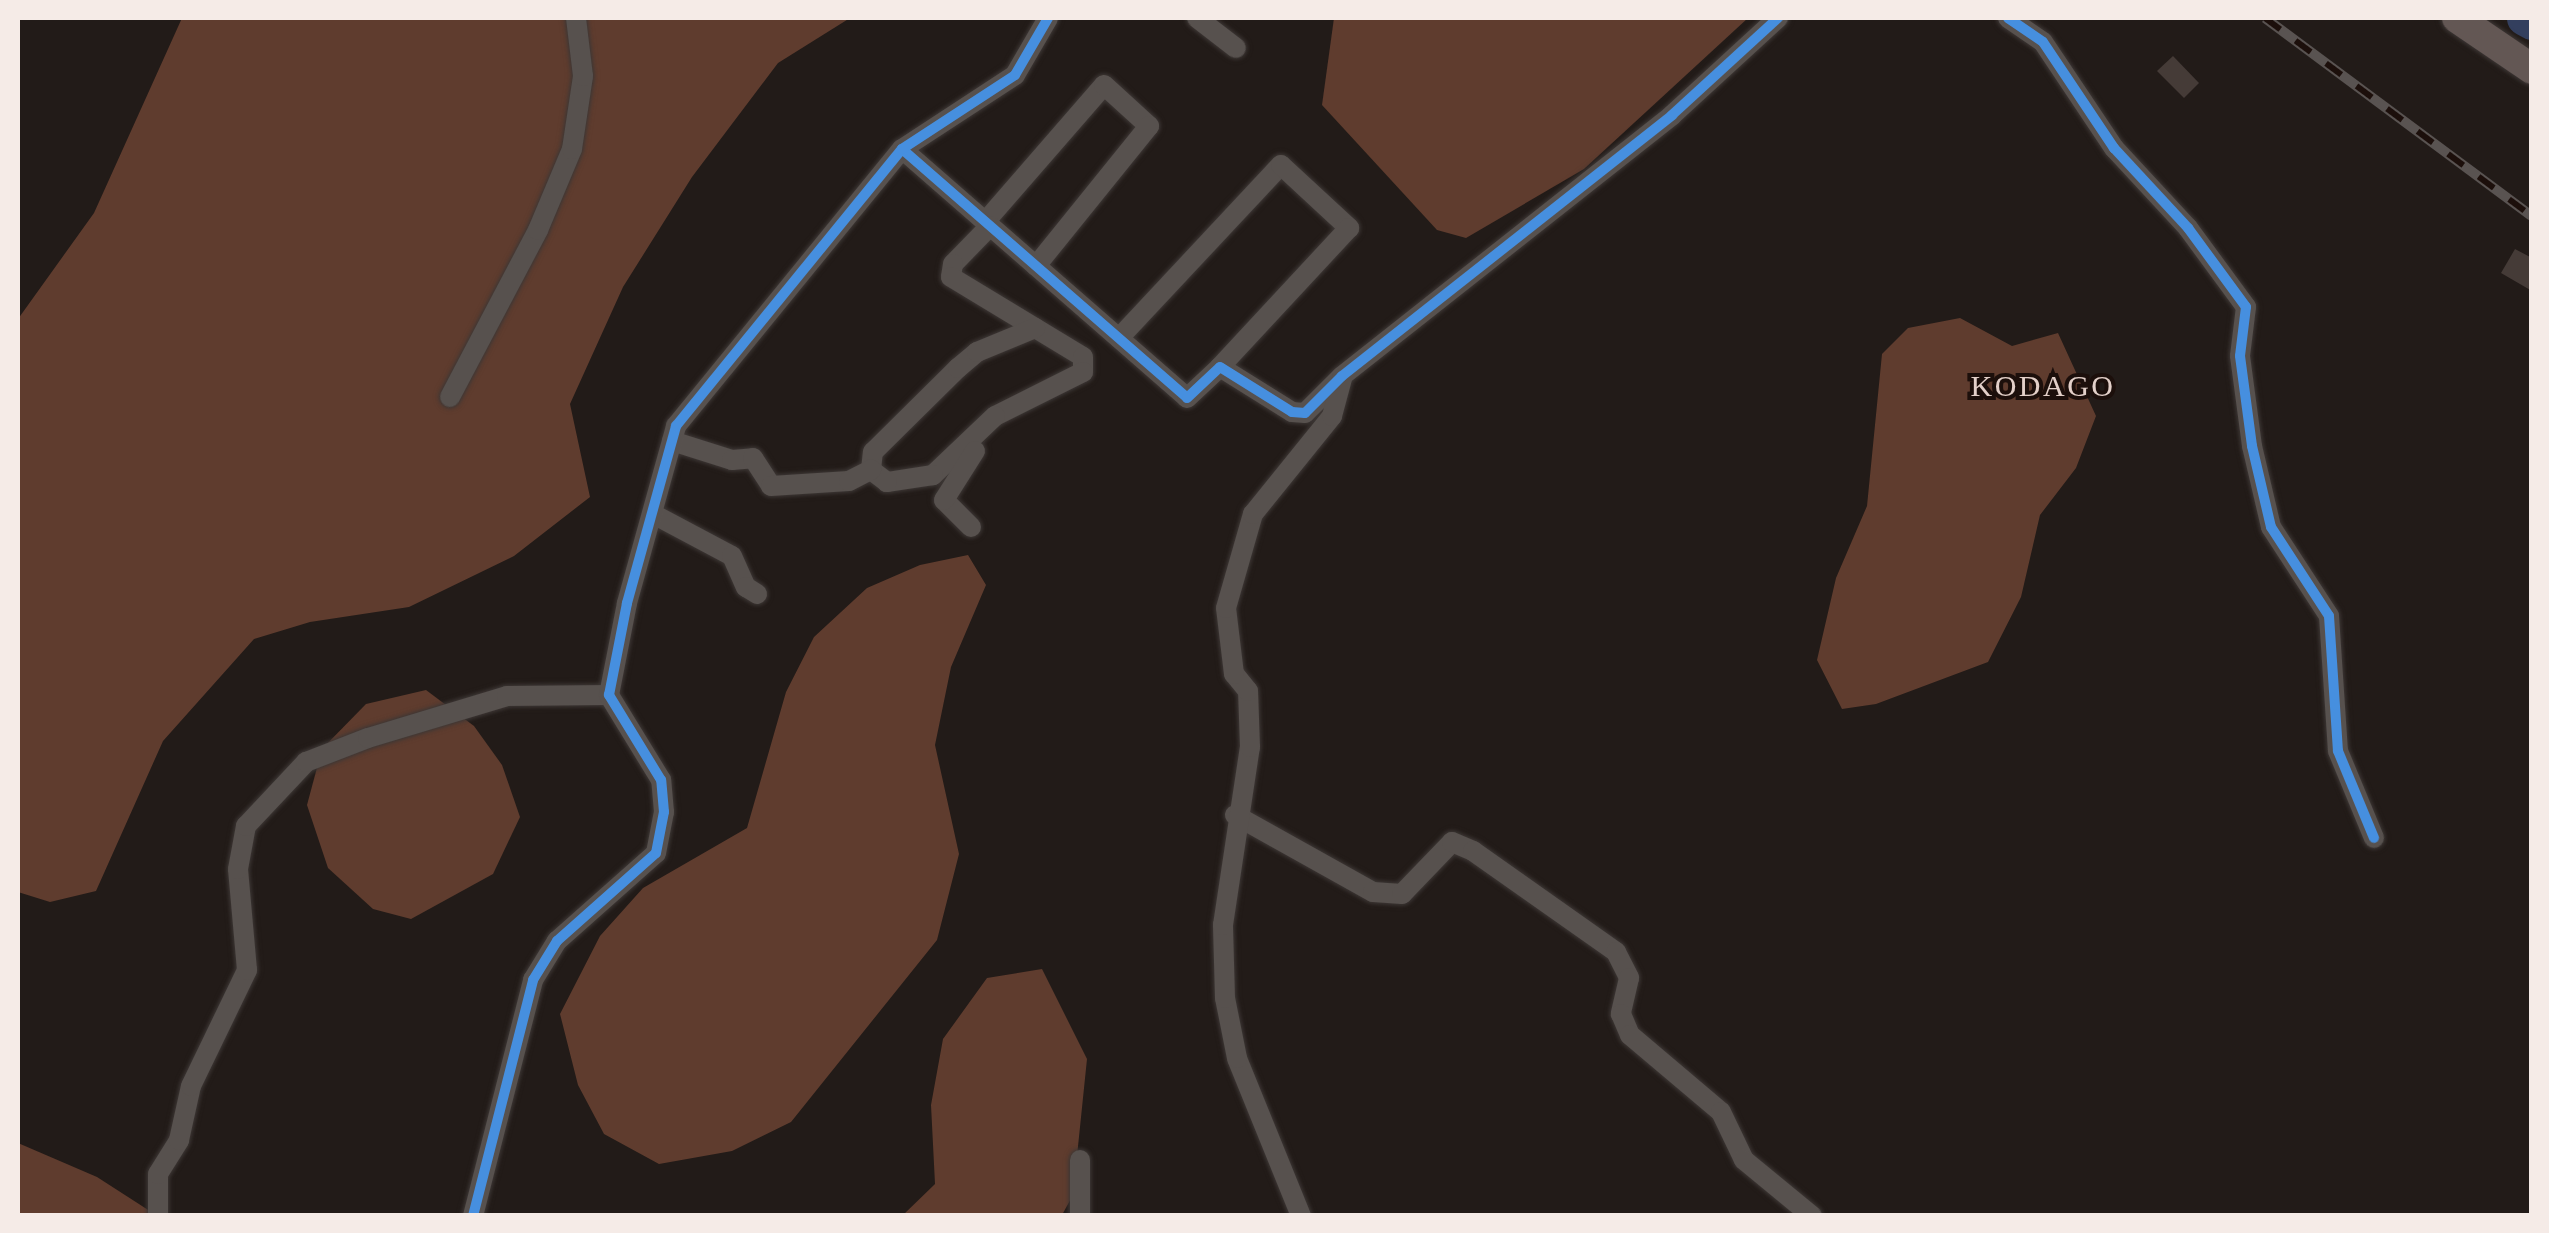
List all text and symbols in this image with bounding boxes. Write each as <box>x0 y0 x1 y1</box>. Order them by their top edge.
district label: KODAGO <box>1975 368 2111 404</box>

